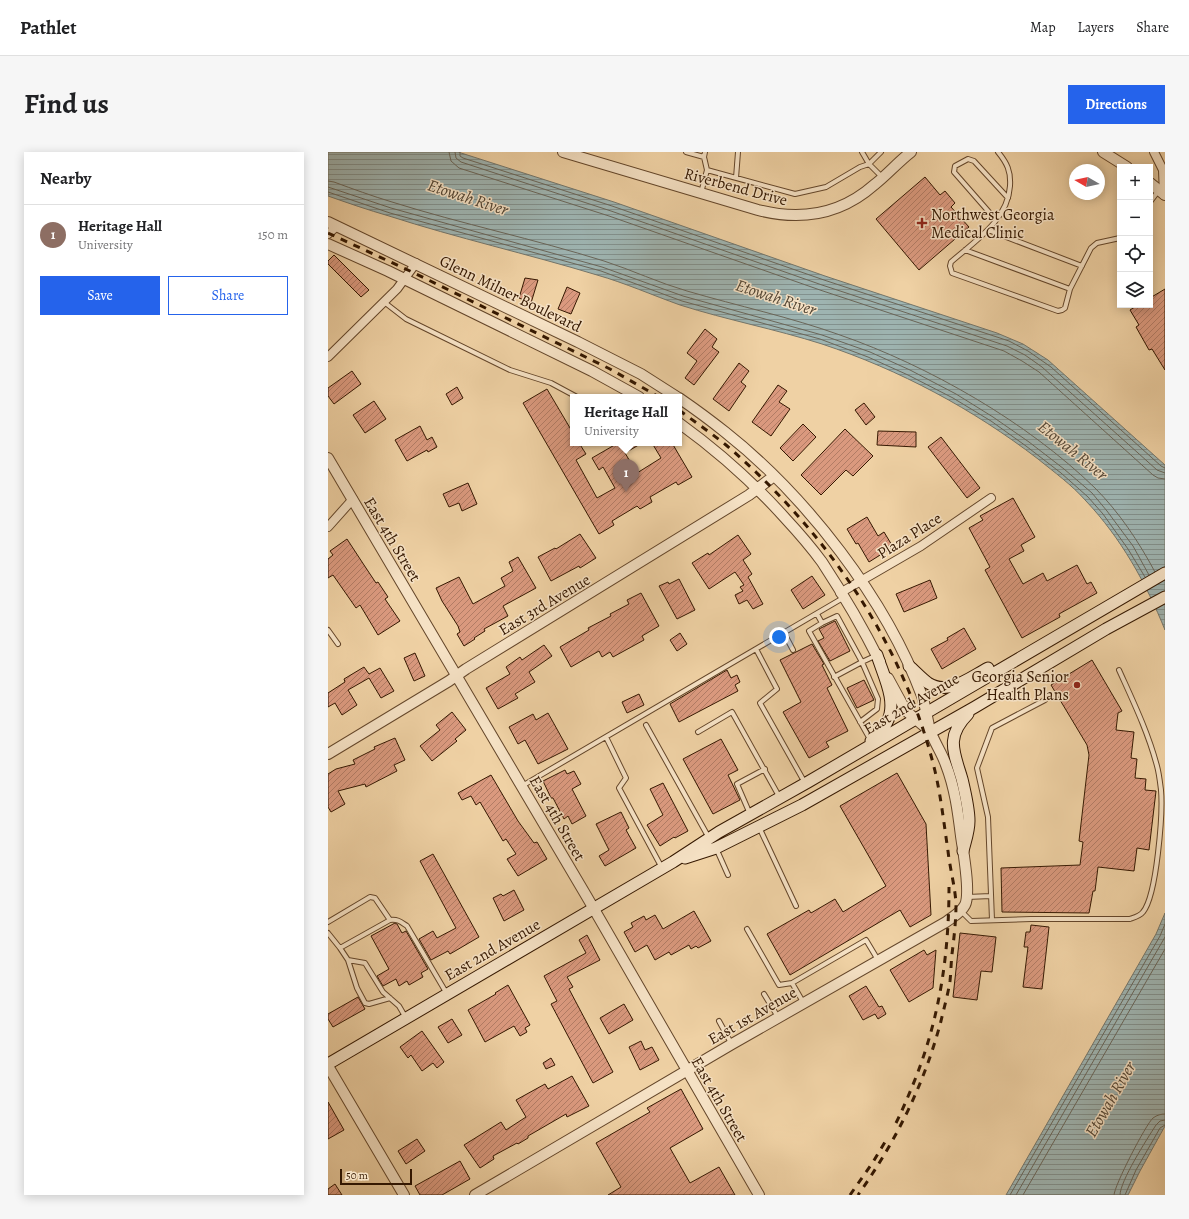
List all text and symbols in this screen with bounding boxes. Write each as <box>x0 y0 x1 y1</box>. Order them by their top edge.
text: Pathlet <box>20 15 76 41</box>
text: Map <box>1030 18 1056 37</box>
text: Layers <box>1078 18 1114 37</box>
text: Share <box>1136 18 1169 37</box>
text: Find us <box>24 85 109 123</box>
button: Directions <box>1068 85 1165 124</box>
street label: Riverbend Drive <box>682 163 790 211</box>
north arrow <box>1069 164 1105 200</box>
map controls <box>1117 164 1153 308</box>
button: + <box>1117 164 1153 200</box>
text: Nearby <box>40 167 91 190</box>
water label: Etowah River <box>425 174 512 222</box>
button: − <box>1117 200 1153 236</box>
place label: Northwest Georgia Medical Clinic <box>931 204 1055 244</box>
text: Heritage Hall <box>78 216 162 236</box>
marker: Northwest Georgia Medical Clinic <box>916 217 928 229</box>
text: 1 <box>51 226 55 243</box>
text: 150 m <box>258 226 288 243</box>
text: University <box>78 236 133 253</box>
button: locate <box>1117 236 1153 272</box>
street label: Glenn Milner Boulevard <box>436 250 586 338</box>
button: layers <box>1117 272 1153 308</box>
water label: Etowah River <box>733 274 820 322</box>
button: Save <box>40 276 160 315</box>
button: Share <box>168 276 288 315</box>
popup <box>570 394 682 446</box>
text: Heritage Hall <box>584 402 668 422</box>
water label: Etowah River <box>1033 415 1113 486</box>
text: University <box>584 422 639 439</box>
pin: 1 <box>613 459 639 492</box>
street label: East 4th Street <box>358 493 426 586</box>
street label: Plaza Place <box>873 507 946 564</box>
street label: East 3rd Avenue <box>494 569 595 641</box>
your location <box>769 627 789 647</box>
place label: Georgia Senior Health Plans <box>972 666 1069 706</box>
street label: East 2nd Avenue <box>860 668 963 740</box>
marker: Georgia Senior Health Plans <box>1072 680 1082 690</box>
street label: East 4th Street <box>524 772 590 865</box>
street label: East 2nd Avenue <box>441 914 544 986</box>
street label: East 1st Avenue <box>704 981 801 1050</box>
street label: East 4th Street <box>686 1053 752 1146</box>
water label: Etowah River <box>1080 1056 1142 1141</box>
scale bar <box>340 1167 412 1186</box>
text: 50 m <box>346 1168 368 1183</box>

